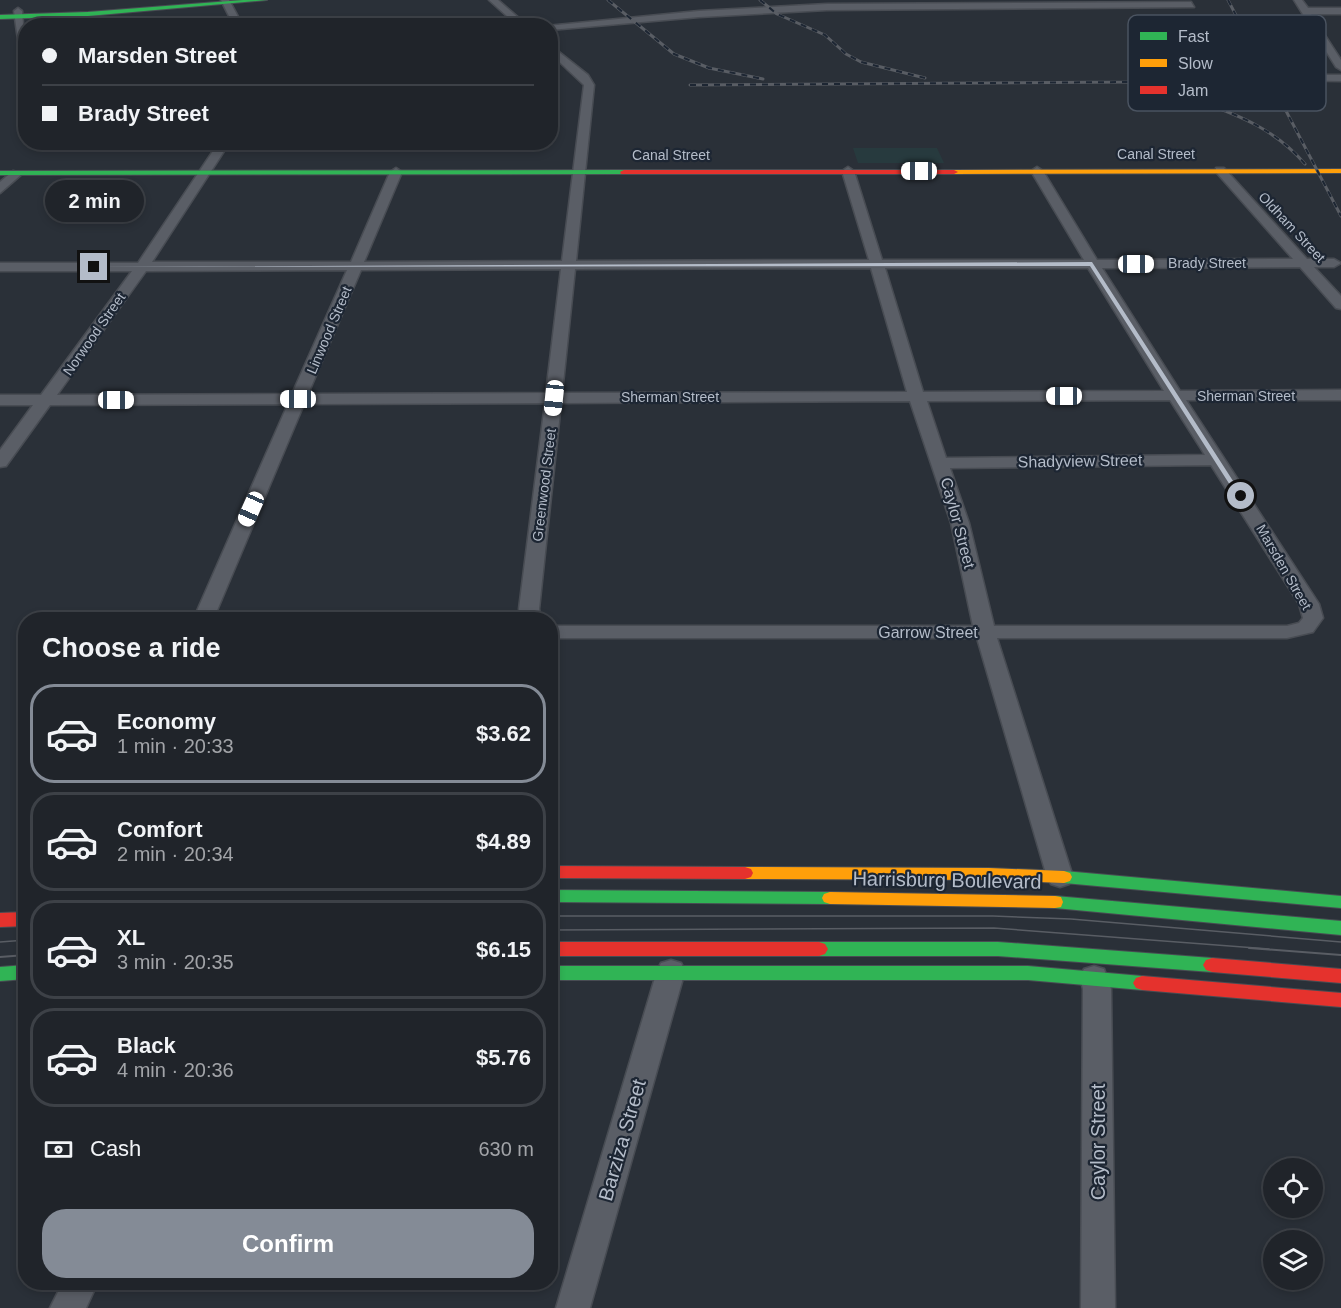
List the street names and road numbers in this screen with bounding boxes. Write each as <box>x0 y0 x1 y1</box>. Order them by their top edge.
street label: Canal Street <box>1117 146 1195 162</box>
street label: Canal Street <box>632 147 710 163</box>
street label: Oldham Street <box>1255 189 1329 266</box>
street label: Brady Street <box>1168 255 1246 271</box>
street label: Linwood Street <box>303 284 355 376</box>
street label: Norwood Street <box>60 289 129 378</box>
street label: Sherman Street <box>1197 388 1295 404</box>
street label: Sherman Street <box>621 389 719 405</box>
street label: Greenwood Street <box>529 428 559 542</box>
street label: Shadyview Street <box>1018 451 1143 471</box>
street label: Caylor Street <box>938 476 978 571</box>
street label: Marsden Street <box>1253 522 1315 613</box>
street label: Garrow Street <box>878 624 978 641</box>
street label: Harrisburg Boulevard <box>852 867 1042 893</box>
street label: Barziza Street <box>594 1076 650 1203</box>
street label: Caylor Street <box>1087 1083 1109 1200</box>

